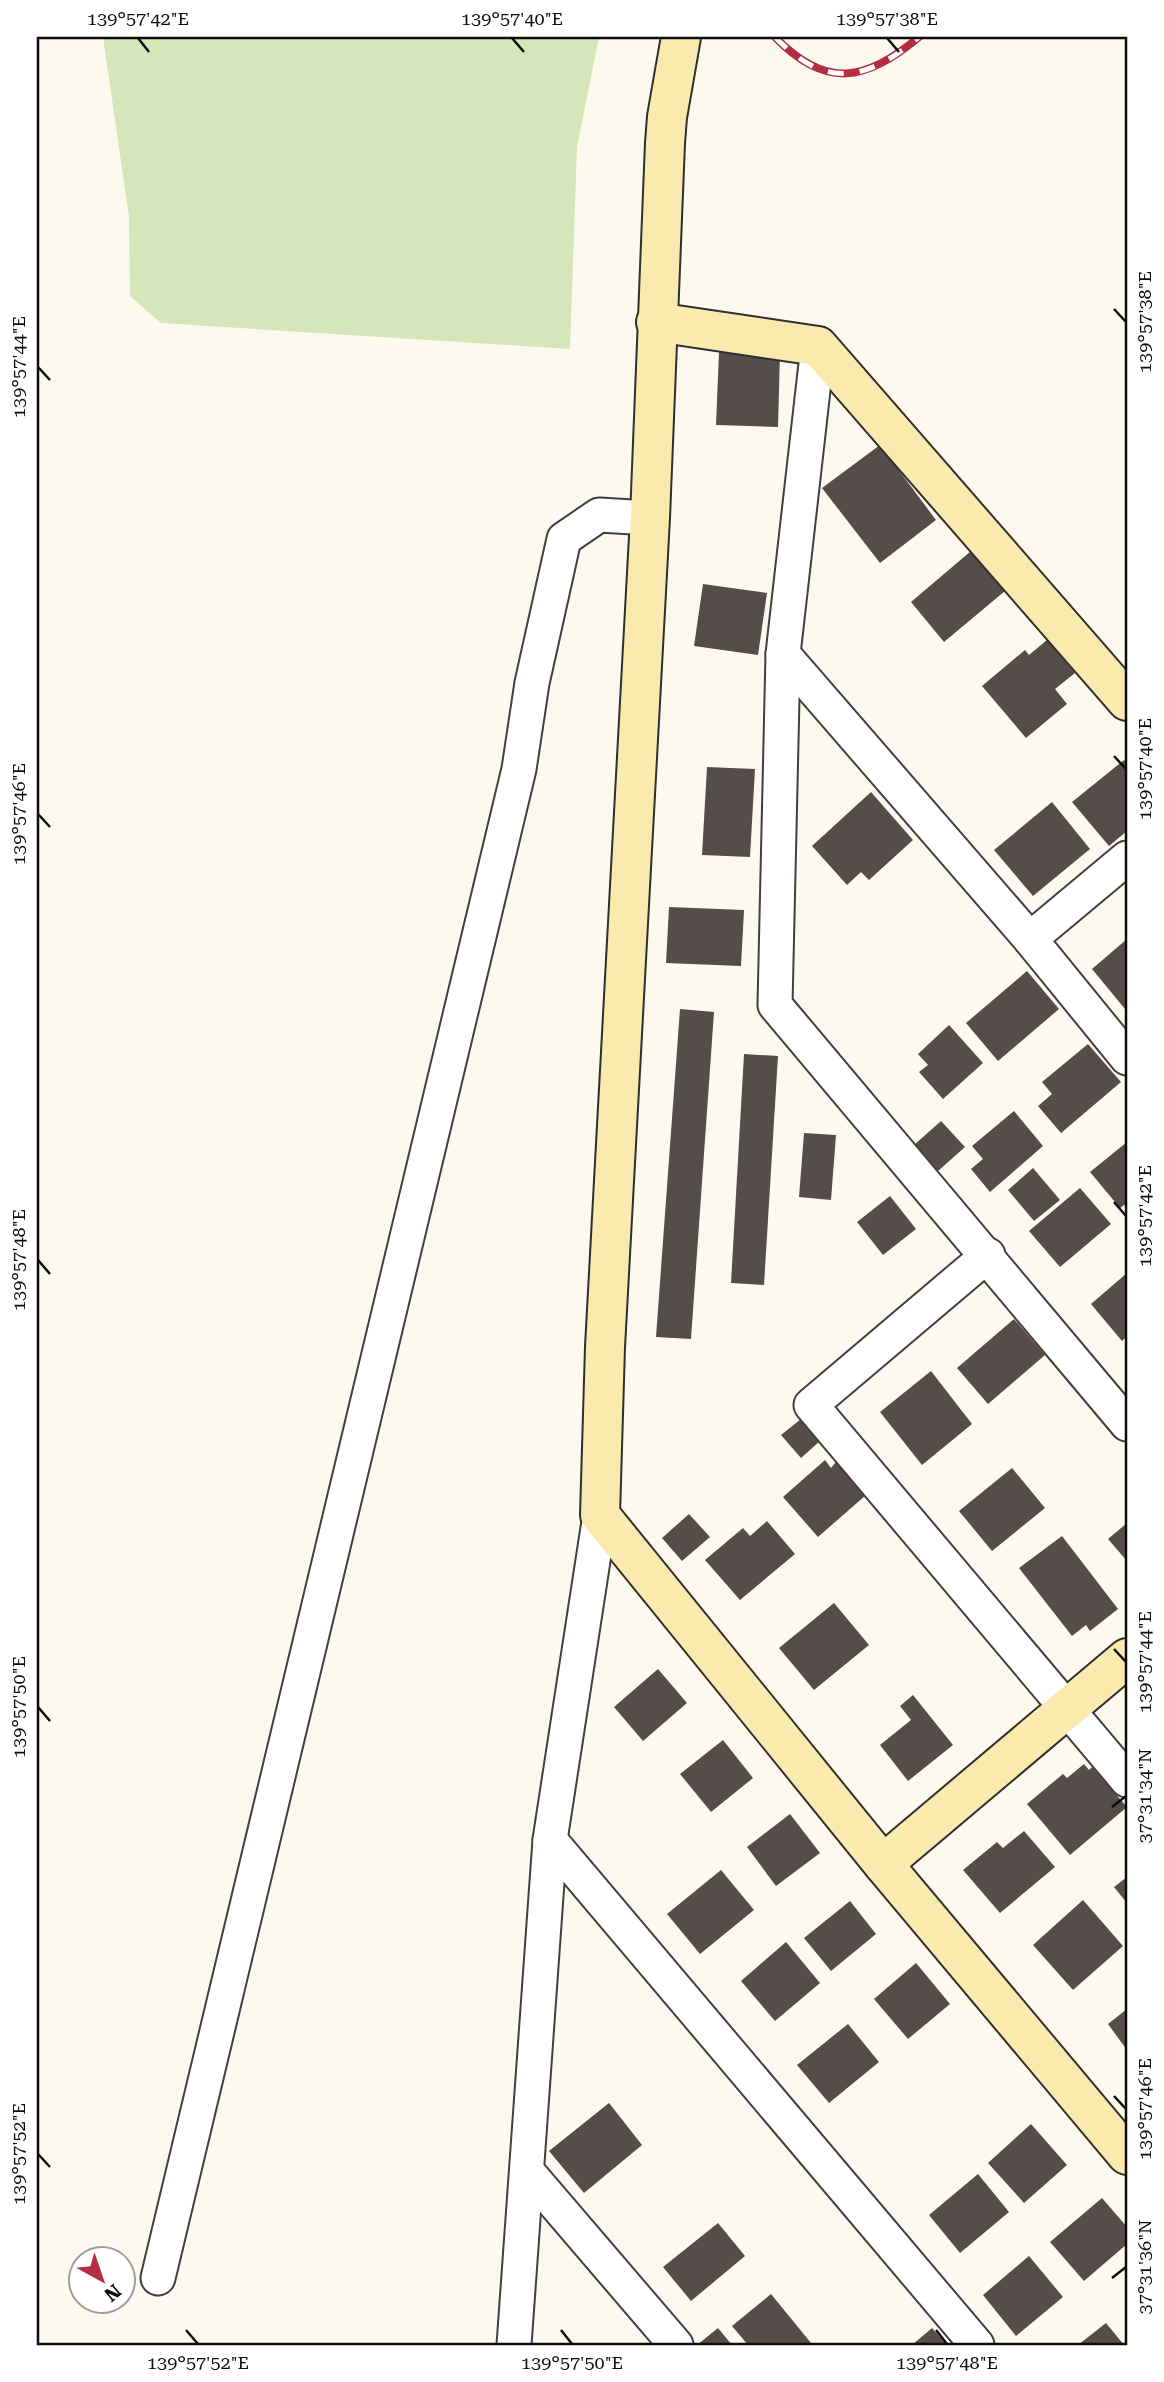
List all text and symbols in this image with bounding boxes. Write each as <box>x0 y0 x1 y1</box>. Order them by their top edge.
text: 139°57'42"E <box>87 8 189 29</box>
text: 139°57'40"E <box>461 8 563 29</box>
text: 139°57'38"E <box>836 8 938 29</box>
text: 139°57'38"E <box>1134 271 1155 373</box>
text: 139°57'44"E <box>8 316 29 418</box>
text: 139°57'40"E <box>1134 718 1155 820</box>
text: 139°57'46"E <box>8 763 29 865</box>
text: 139°57'42"E <box>1134 1165 1155 1267</box>
text: 139°57'48"E <box>8 1209 29 1311</box>
text: 139°57'44"E <box>1134 1611 1155 1713</box>
text: 139°57'50"E <box>8 1656 29 1758</box>
text: 37°31'34"N <box>1134 1749 1155 1843</box>
text: 139°57'46"E <box>1134 2058 1155 2160</box>
text: 139°57'52"E <box>8 2103 29 2205</box>
text: 37°31'36"N <box>1134 2220 1155 2314</box>
north arrow <box>66 2246 136 2316</box>
text: N <box>99 2279 126 2306</box>
text: 139°57'52"E <box>147 2352 249 2373</box>
text: 139°57'50"E <box>521 2352 623 2373</box>
text: 139°57'48"E <box>896 2352 998 2373</box>

